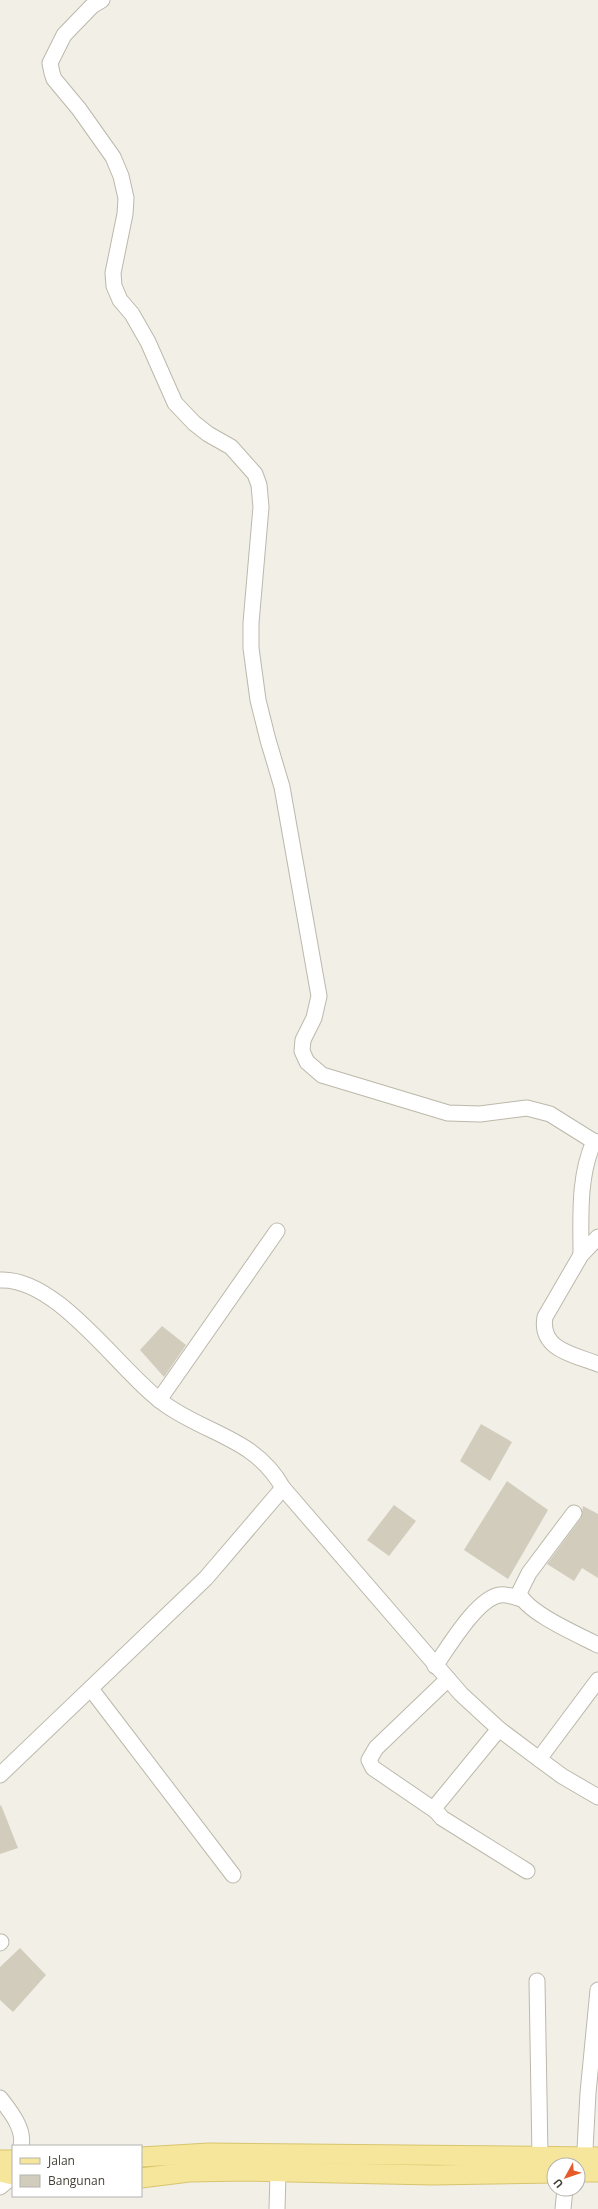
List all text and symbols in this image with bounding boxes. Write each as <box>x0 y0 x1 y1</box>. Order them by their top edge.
legend <box>12 2145 142 2197</box>
text: Jalan <box>47 2152 75 2169</box>
north arrow <box>546 2157 586 2197</box>
text: Bangunan <box>48 2172 105 2189</box>
text: U <box>550 2176 566 2192</box>

